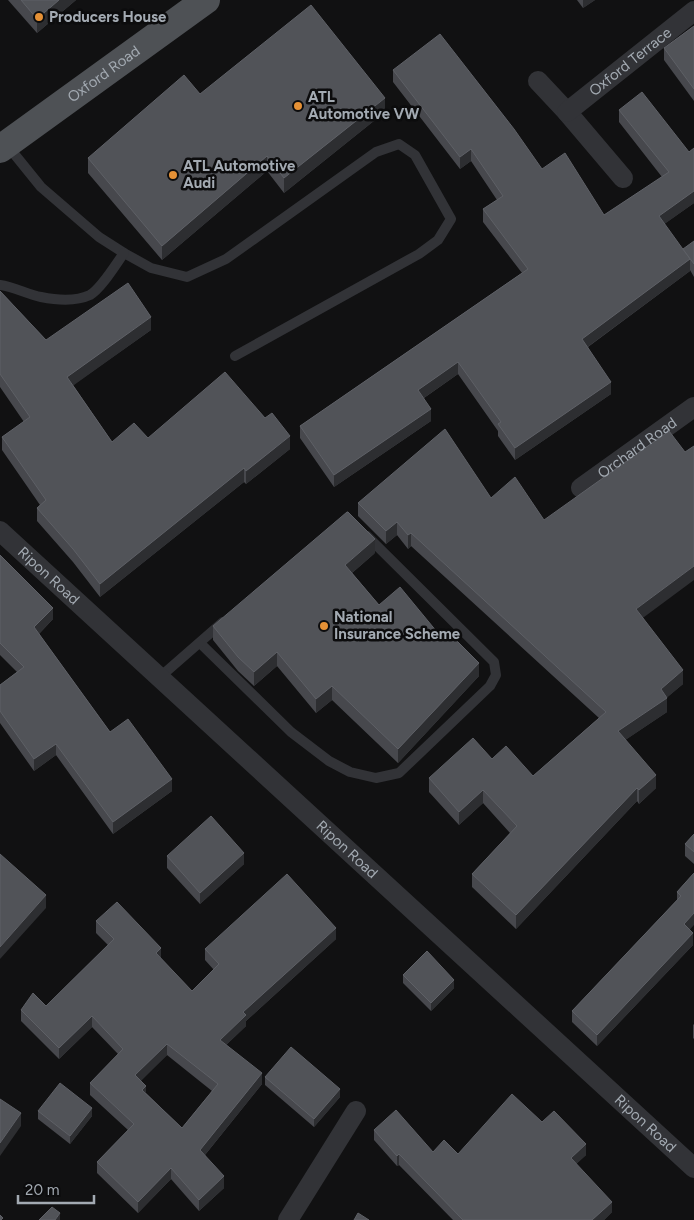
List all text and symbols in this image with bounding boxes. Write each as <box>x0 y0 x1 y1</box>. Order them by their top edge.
place label: Producers House <box>49 8 167 26</box>
marker: Producers House <box>33 11 45 23</box>
street label: Oxford Terrace <box>586 23 675 100</box>
street label: Oxford Road <box>64 42 143 106</box>
place label: ATL Automotive VW <box>308 88 419 123</box>
marker: ATL Automotive VW <box>292 100 304 112</box>
place label: ATL Automotive Audi <box>183 157 296 192</box>
marker: ATL Automotive Audi <box>167 169 179 181</box>
street label: Orchard Road <box>594 413 680 482</box>
street label: Ripon Road <box>14 543 83 608</box>
place label: National Insurance Scheme <box>334 608 461 643</box>
marker: National Insurance Scheme <box>318 620 330 632</box>
street label: Ripon Road <box>313 817 381 882</box>
street label: Ripon Road <box>611 1091 680 1156</box>
scale bar <box>18 1172 94 1204</box>
text: 20 m <box>25 1181 59 1199</box>

